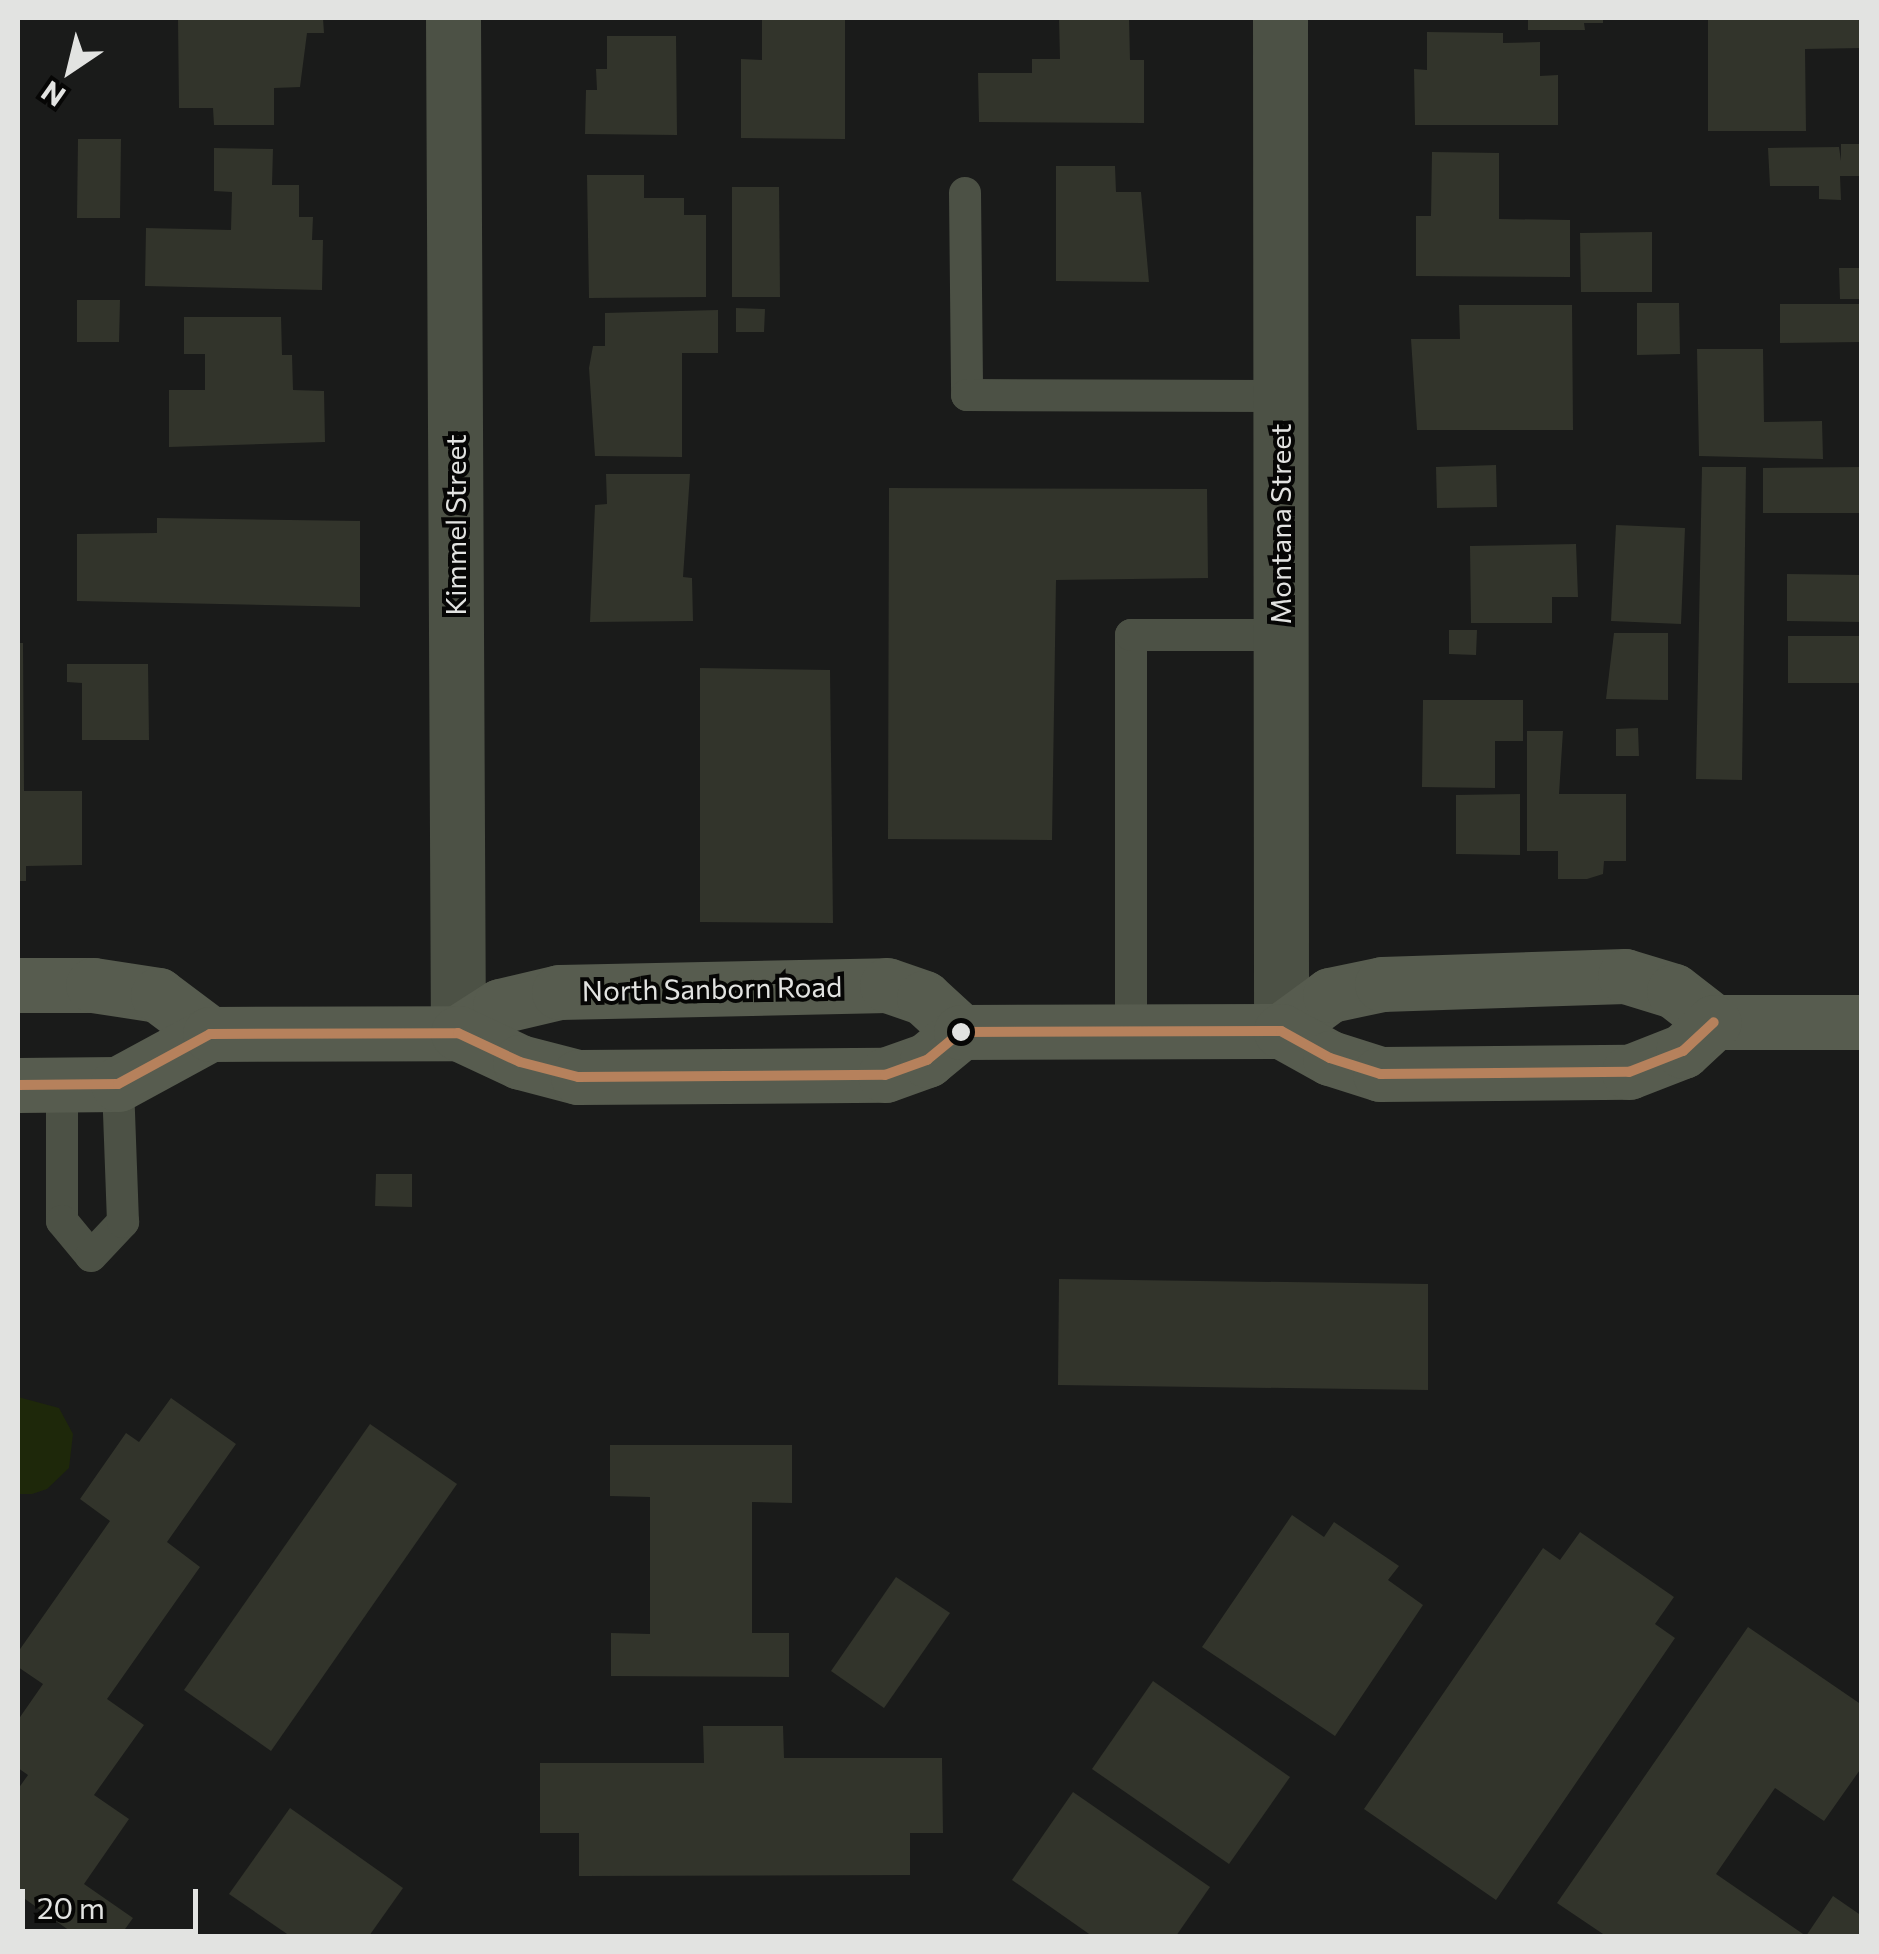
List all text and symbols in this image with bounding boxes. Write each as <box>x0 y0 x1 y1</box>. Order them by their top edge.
north arrow <box>20 20 120 120</box>
text: N <box>34 75 71 115</box>
street label: Montana Street <box>1263 424 1297 624</box>
street label: Kimmel Street <box>438 434 472 616</box>
street label: North Sanborn Road <box>582 969 842 1007</box>
unlabelled marker <box>951 1022 971 1042</box>
scale bar <box>25 1869 202 1931</box>
text: 20 m <box>37 1888 105 1925</box>

